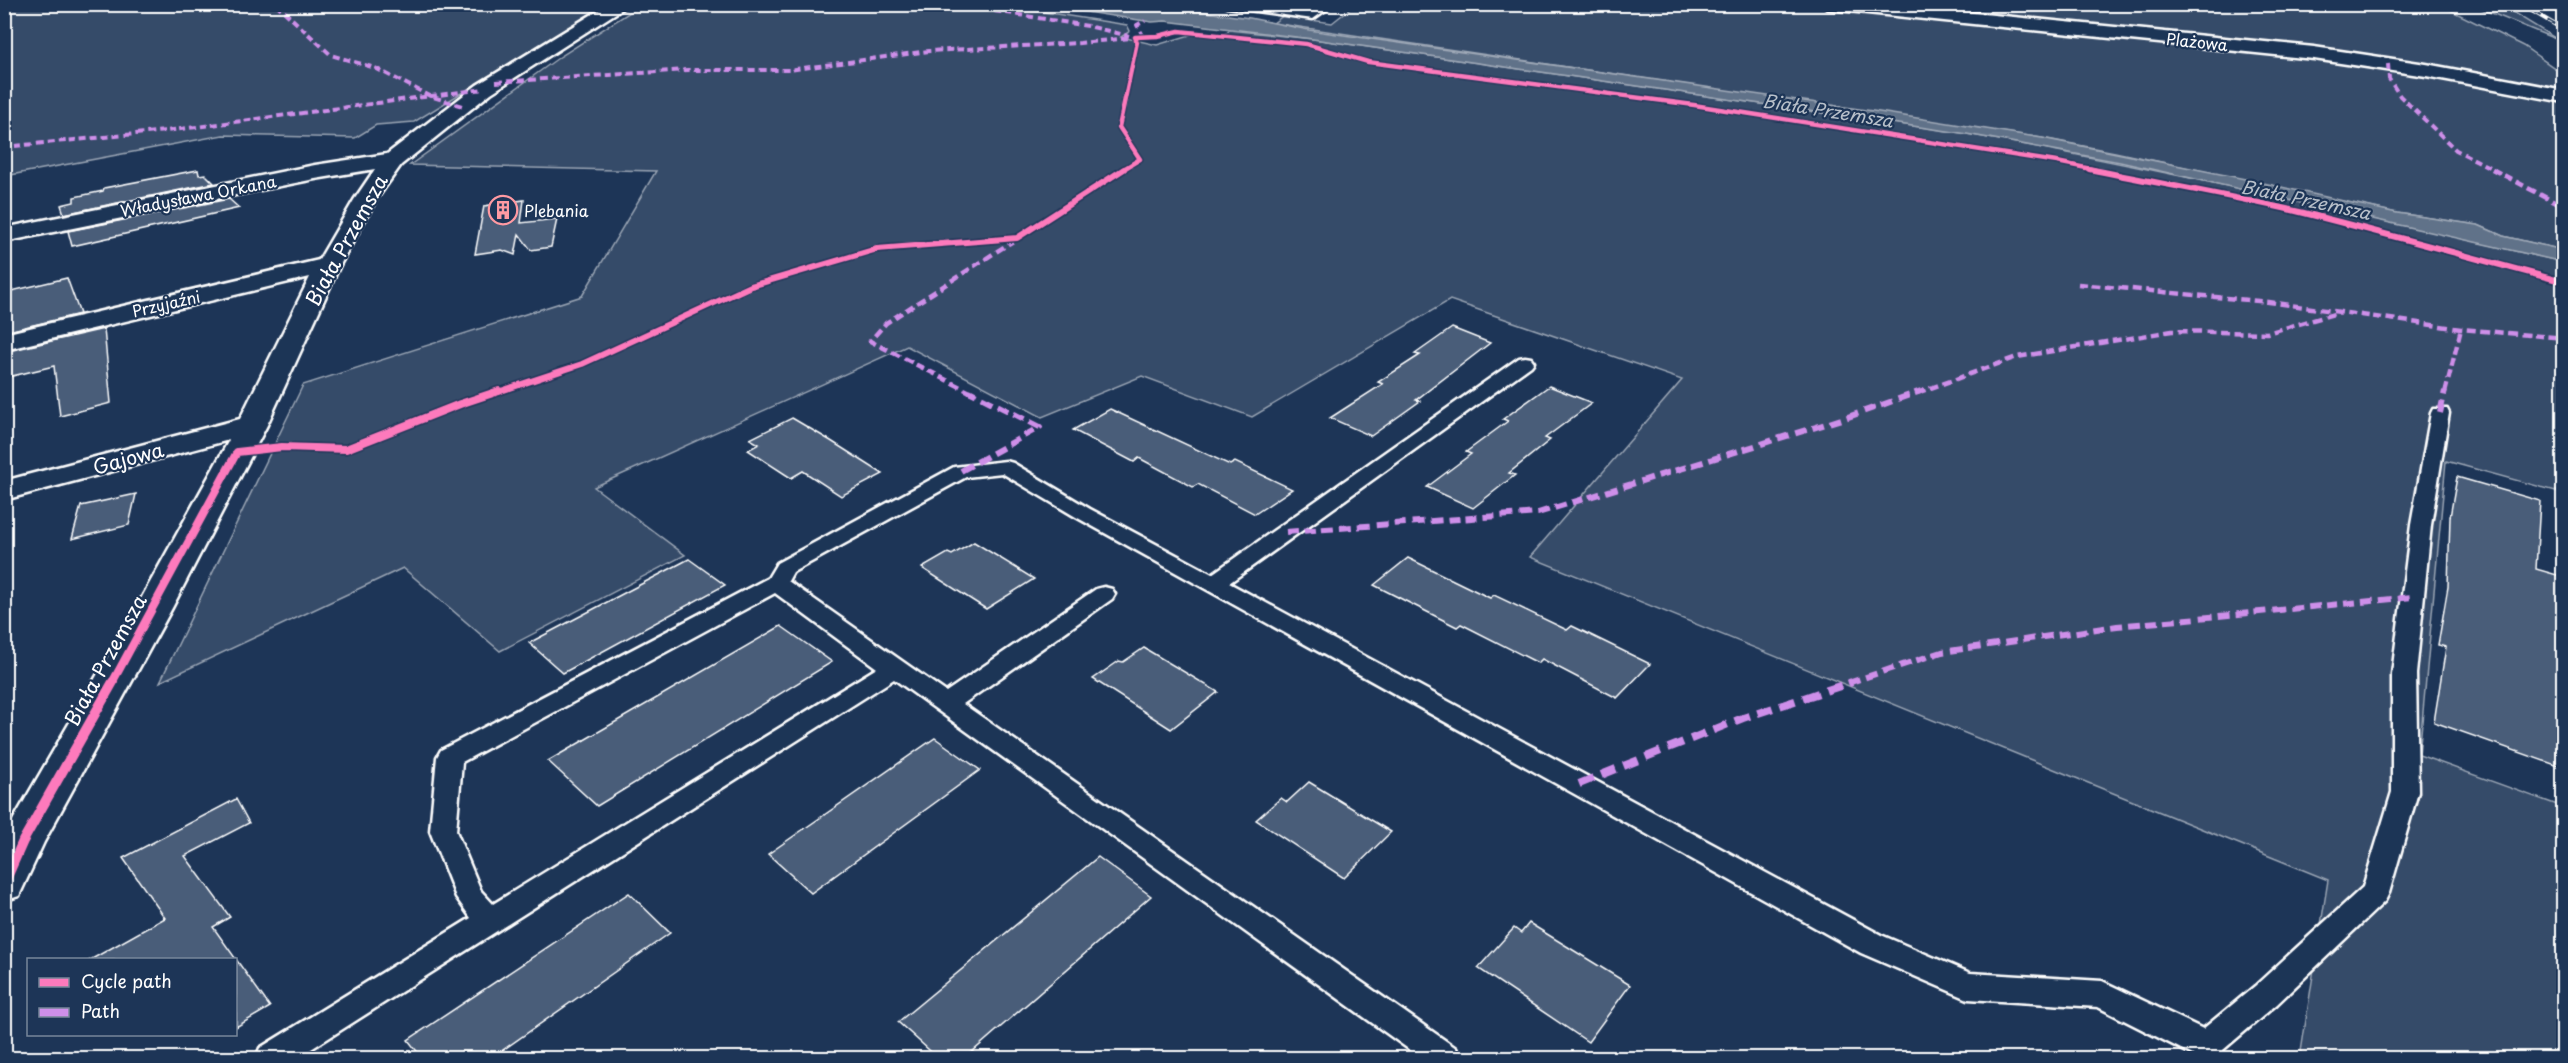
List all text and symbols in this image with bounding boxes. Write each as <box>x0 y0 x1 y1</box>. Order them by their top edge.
street label: Plażowa <box>2165 26 2229 56</box>
water label: Biała Przemsza <box>1761 86 1896 134</box>
street label: Władysława Orkana <box>118 168 278 222</box>
street label: Biała Przemsza <box>297 168 395 311</box>
water label: Biała Przemsza <box>2239 172 2374 226</box>
building icon: Plebania <box>487 194 519 226</box>
place label: Plebania <box>524 198 589 222</box>
street label: Przyjaźni <box>130 284 202 322</box>
street label: Gajowa <box>89 434 167 482</box>
street label: Biała Przemsza <box>56 588 154 731</box>
legend <box>27 958 237 1036</box>
text: Cycle path <box>81 967 172 994</box>
text: Path <box>81 997 120 1024</box>

